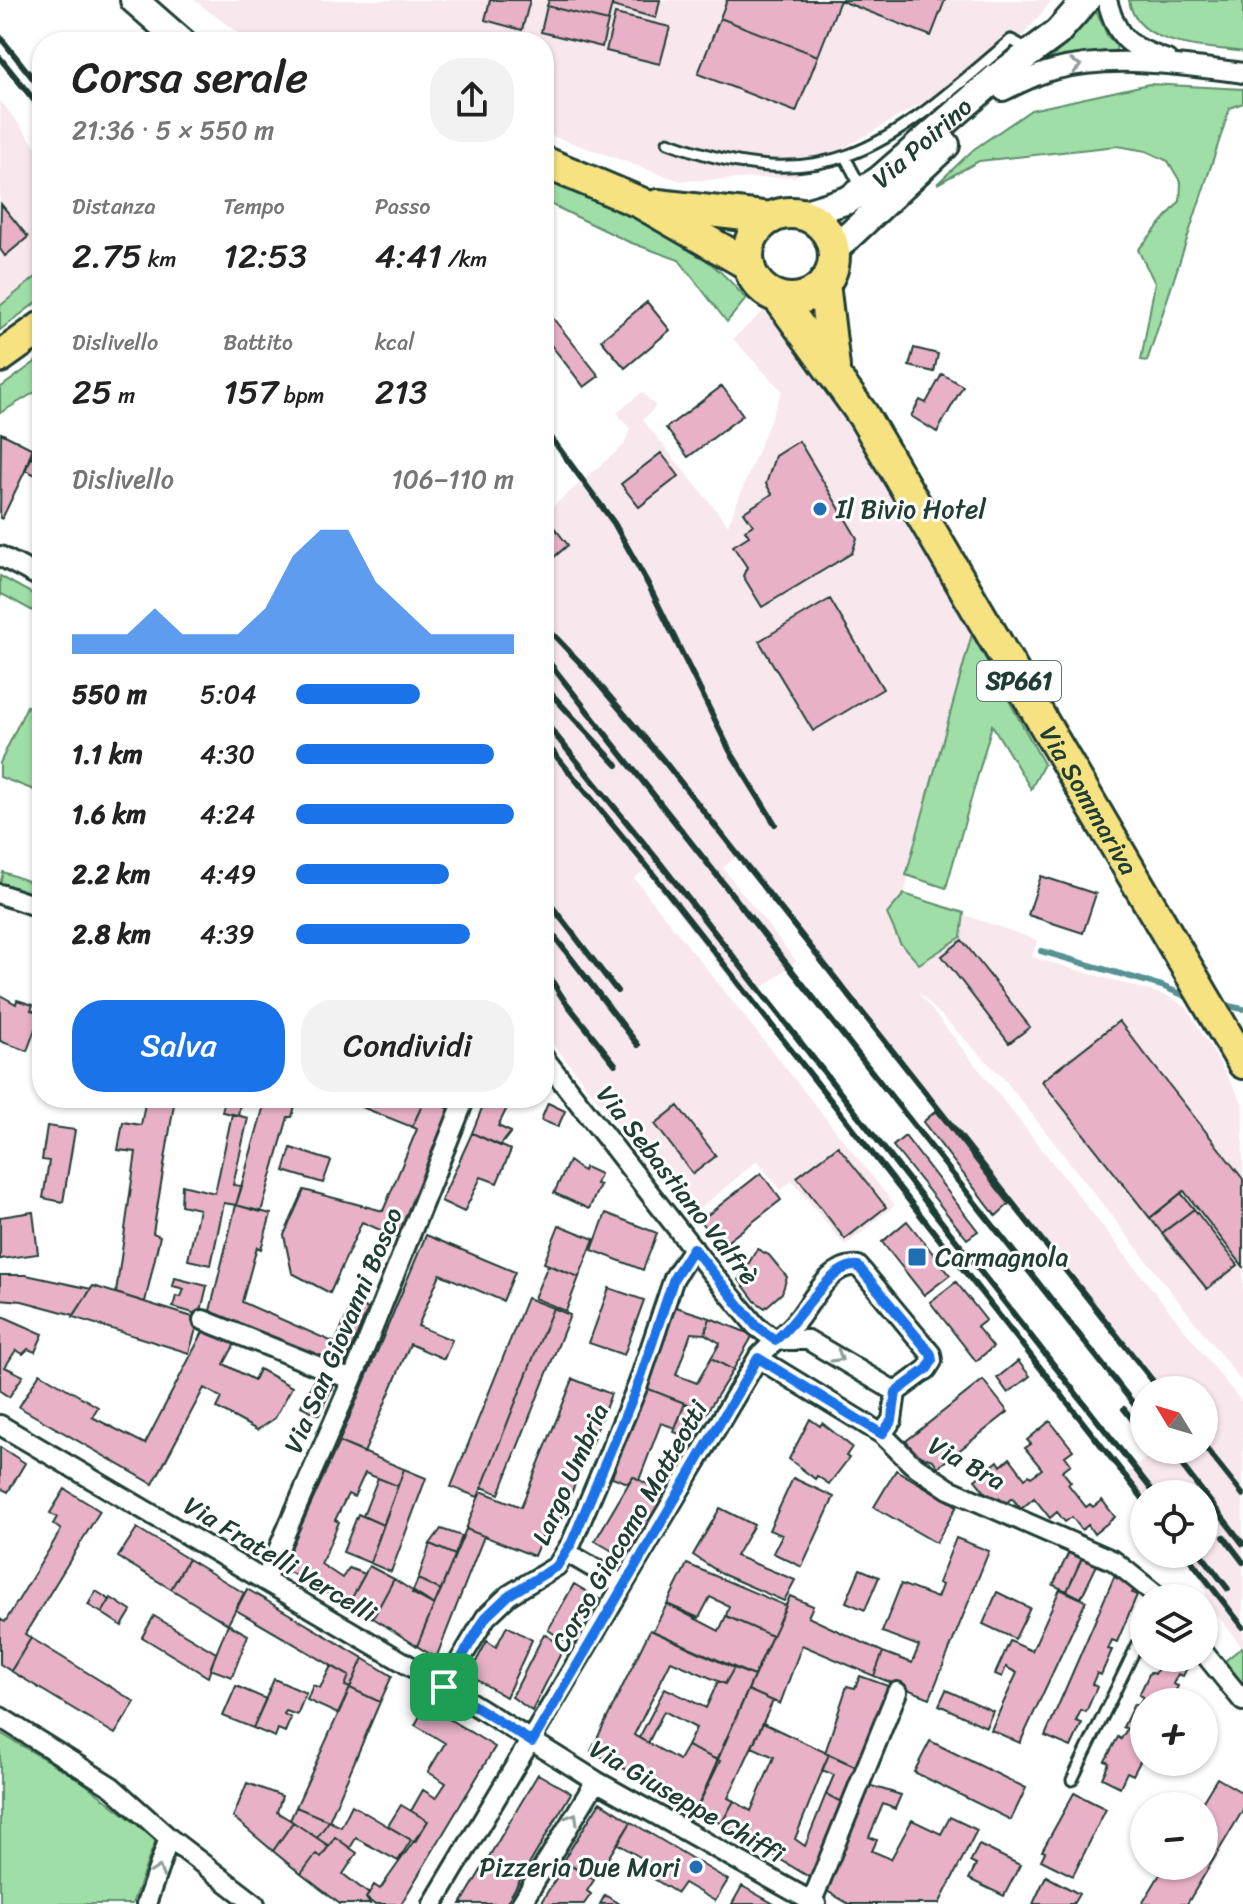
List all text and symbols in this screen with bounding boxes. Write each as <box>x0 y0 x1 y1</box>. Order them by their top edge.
text: Corsa serale <box>72 38 308 116</box>
button: share <box>430 58 514 142</box>
one-way arrow <box>1069 58 1083 75</box>
street label: Via Poirino <box>861 85 983 200</box>
text: 21:36 · 5 × 550 m <box>72 107 274 153</box>
text: Distanza <box>72 187 155 226</box>
text: Tempo <box>223 187 285 226</box>
text: Passo <box>375 187 430 226</box>
text: 2.75 <box>72 226 142 286</box>
text: 12:53 <box>223 226 307 286</box>
text: 4:41 <box>375 226 442 286</box>
text: km <box>142 240 176 279</box>
text: /km <box>442 240 487 279</box>
text: Dislivello <box>72 323 158 362</box>
text: Battito <box>223 323 293 362</box>
text: kcal <box>375 323 415 362</box>
text: 25 <box>72 362 112 422</box>
text: 157 <box>223 362 278 422</box>
text: 213 <box>375 362 428 422</box>
text: m <box>112 376 135 415</box>
text: bpm <box>278 376 324 415</box>
text: Dislivello <box>72 456 174 502</box>
text: 106–110 m <box>391 456 514 502</box>
place label: Il Bivio Hotel <box>835 486 986 532</box>
marker: Il Bivio Hotel <box>811 500 829 518</box>
road number: SP661 <box>977 661 1061 701</box>
text: 550 m <box>72 671 147 717</box>
text: 5:04 <box>200 671 256 717</box>
street label: Via Sommariva <box>1027 716 1151 884</box>
text: 1.1 km <box>72 731 143 777</box>
text: 4:30 <box>200 731 255 777</box>
text: 1.6 km <box>72 791 146 837</box>
text: 4:24 <box>200 791 255 837</box>
text: 2.2 km <box>72 851 150 897</box>
text: 4:49 <box>200 851 256 897</box>
text: 2.8 km <box>72 911 151 957</box>
text: 4:39 <box>200 911 254 957</box>
button: Salva <box>72 1000 285 1092</box>
button: Condividi <box>301 1000 514 1092</box>
street label: Via Sebastiano Valfrè <box>585 1074 771 1296</box>
street label: Via San Giovanni Bosco <box>270 1199 416 1460</box>
place label: Carmagnola <box>935 1234 1068 1280</box>
marker: Carmagnola <box>906 1246 928 1268</box>
one-way arrow <box>829 1348 844 1363</box>
north arrow <box>1130 1376 1218 1464</box>
map controls <box>1130 1376 1218 1880</box>
street label: Corso Giacomo Matteotti <box>538 1390 721 1661</box>
street label: Largo Umbria <box>518 1396 622 1552</box>
street label: Via Bra <box>920 1423 1014 1503</box>
button: locate <box>1130 1480 1218 1568</box>
street label: Via Fratelli Vercelli <box>174 1483 386 1635</box>
button: layers <box>1130 1584 1218 1672</box>
pin <box>410 1653 478 1721</box>
icon: arrive <box>422 1665 466 1709</box>
button: + <box>1130 1688 1218 1776</box>
street label: Via Giuseppe Chiffi <box>581 1726 794 1876</box>
button: − <box>1130 1792 1218 1880</box>
one-way arrow <box>563 1812 579 1827</box>
place label: Pizzeria Due Mori <box>479 1844 681 1890</box>
marker: Pizzeria Due Mori <box>687 1858 705 1876</box>
one-way arrow <box>148 1865 164 1879</box>

